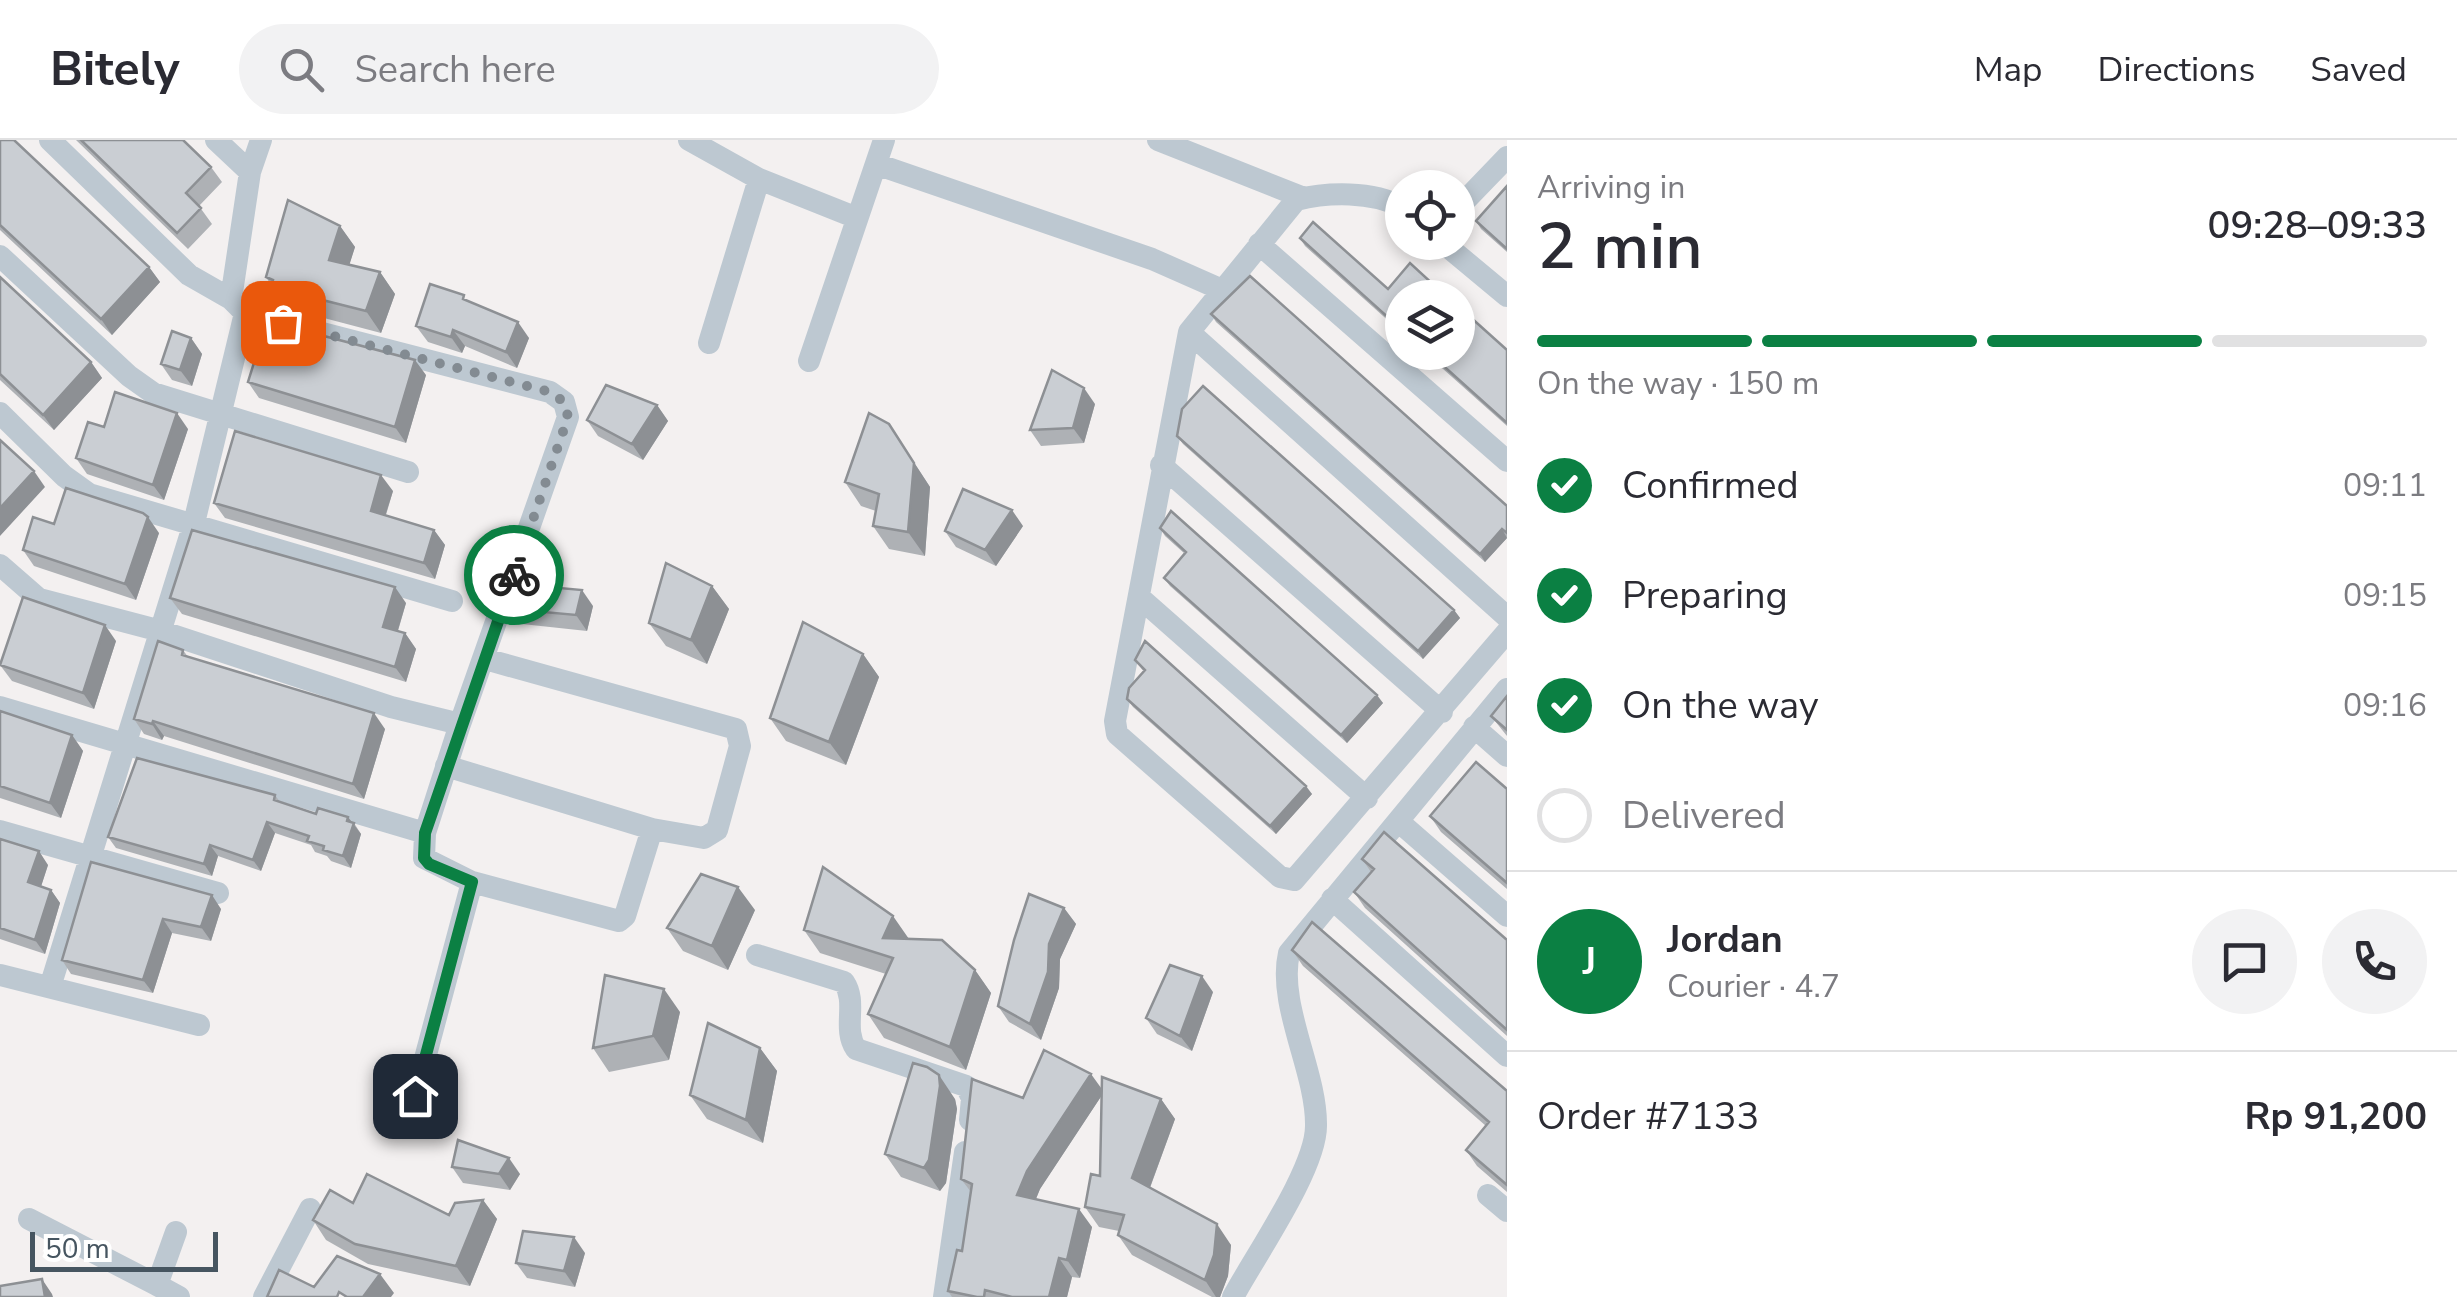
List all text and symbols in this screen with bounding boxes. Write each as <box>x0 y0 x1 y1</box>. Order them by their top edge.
search box <box>239 24 939 114</box>
text: Bitely <box>50 36 179 102</box>
icon: search <box>274 42 329 97</box>
text: Search here <box>354 44 556 95</box>
text: Map <box>1974 46 2043 93</box>
text: Directions <box>2098 46 2255 93</box>
text: Saved <box>2310 46 2407 93</box>
text: Arriving in <box>1537 166 1685 209</box>
map controls <box>1385 170 1475 370</box>
button: locate <box>1385 170 1475 260</box>
text: 09:28–09:33 <box>2208 200 2427 251</box>
text: 2 min <box>1537 202 1703 291</box>
button: layers <box>1385 280 1475 370</box>
pin <box>241 281 326 366</box>
icon: bag <box>256 296 311 351</box>
text: On the way · 150 m <box>1537 362 1819 405</box>
icon: check <box>1537 458 1592 513</box>
text: Confirmed <box>1622 460 1799 511</box>
text: 09:11 <box>2343 464 2427 507</box>
courier <box>464 525 564 625</box>
icon: bike <box>487 548 542 603</box>
icon: check <box>1537 568 1592 623</box>
text: Preparing <box>1622 570 1788 621</box>
text: 09:15 <box>2343 574 2427 617</box>
icon: check <box>1537 678 1592 733</box>
text: On the way <box>1622 680 1818 731</box>
text: 09:16 <box>2343 684 2427 727</box>
text: Delivered <box>1622 790 1786 841</box>
button: chat <box>2192 909 2297 1014</box>
button: phone <box>2322 909 2427 1014</box>
text: Jordan <box>1667 914 1783 965</box>
text: J <box>1583 936 1596 987</box>
text: Courier · 4.7 <box>1667 965 1840 1008</box>
pin <box>373 1054 458 1139</box>
icon: home <box>388 1069 443 1124</box>
text: Order #7133 <box>1537 1091 1759 1142</box>
text: Rp 91,200 <box>2244 1091 2427 1142</box>
scale bar <box>30 1227 218 1272</box>
text: 50 m <box>45 1230 110 1268</box>

